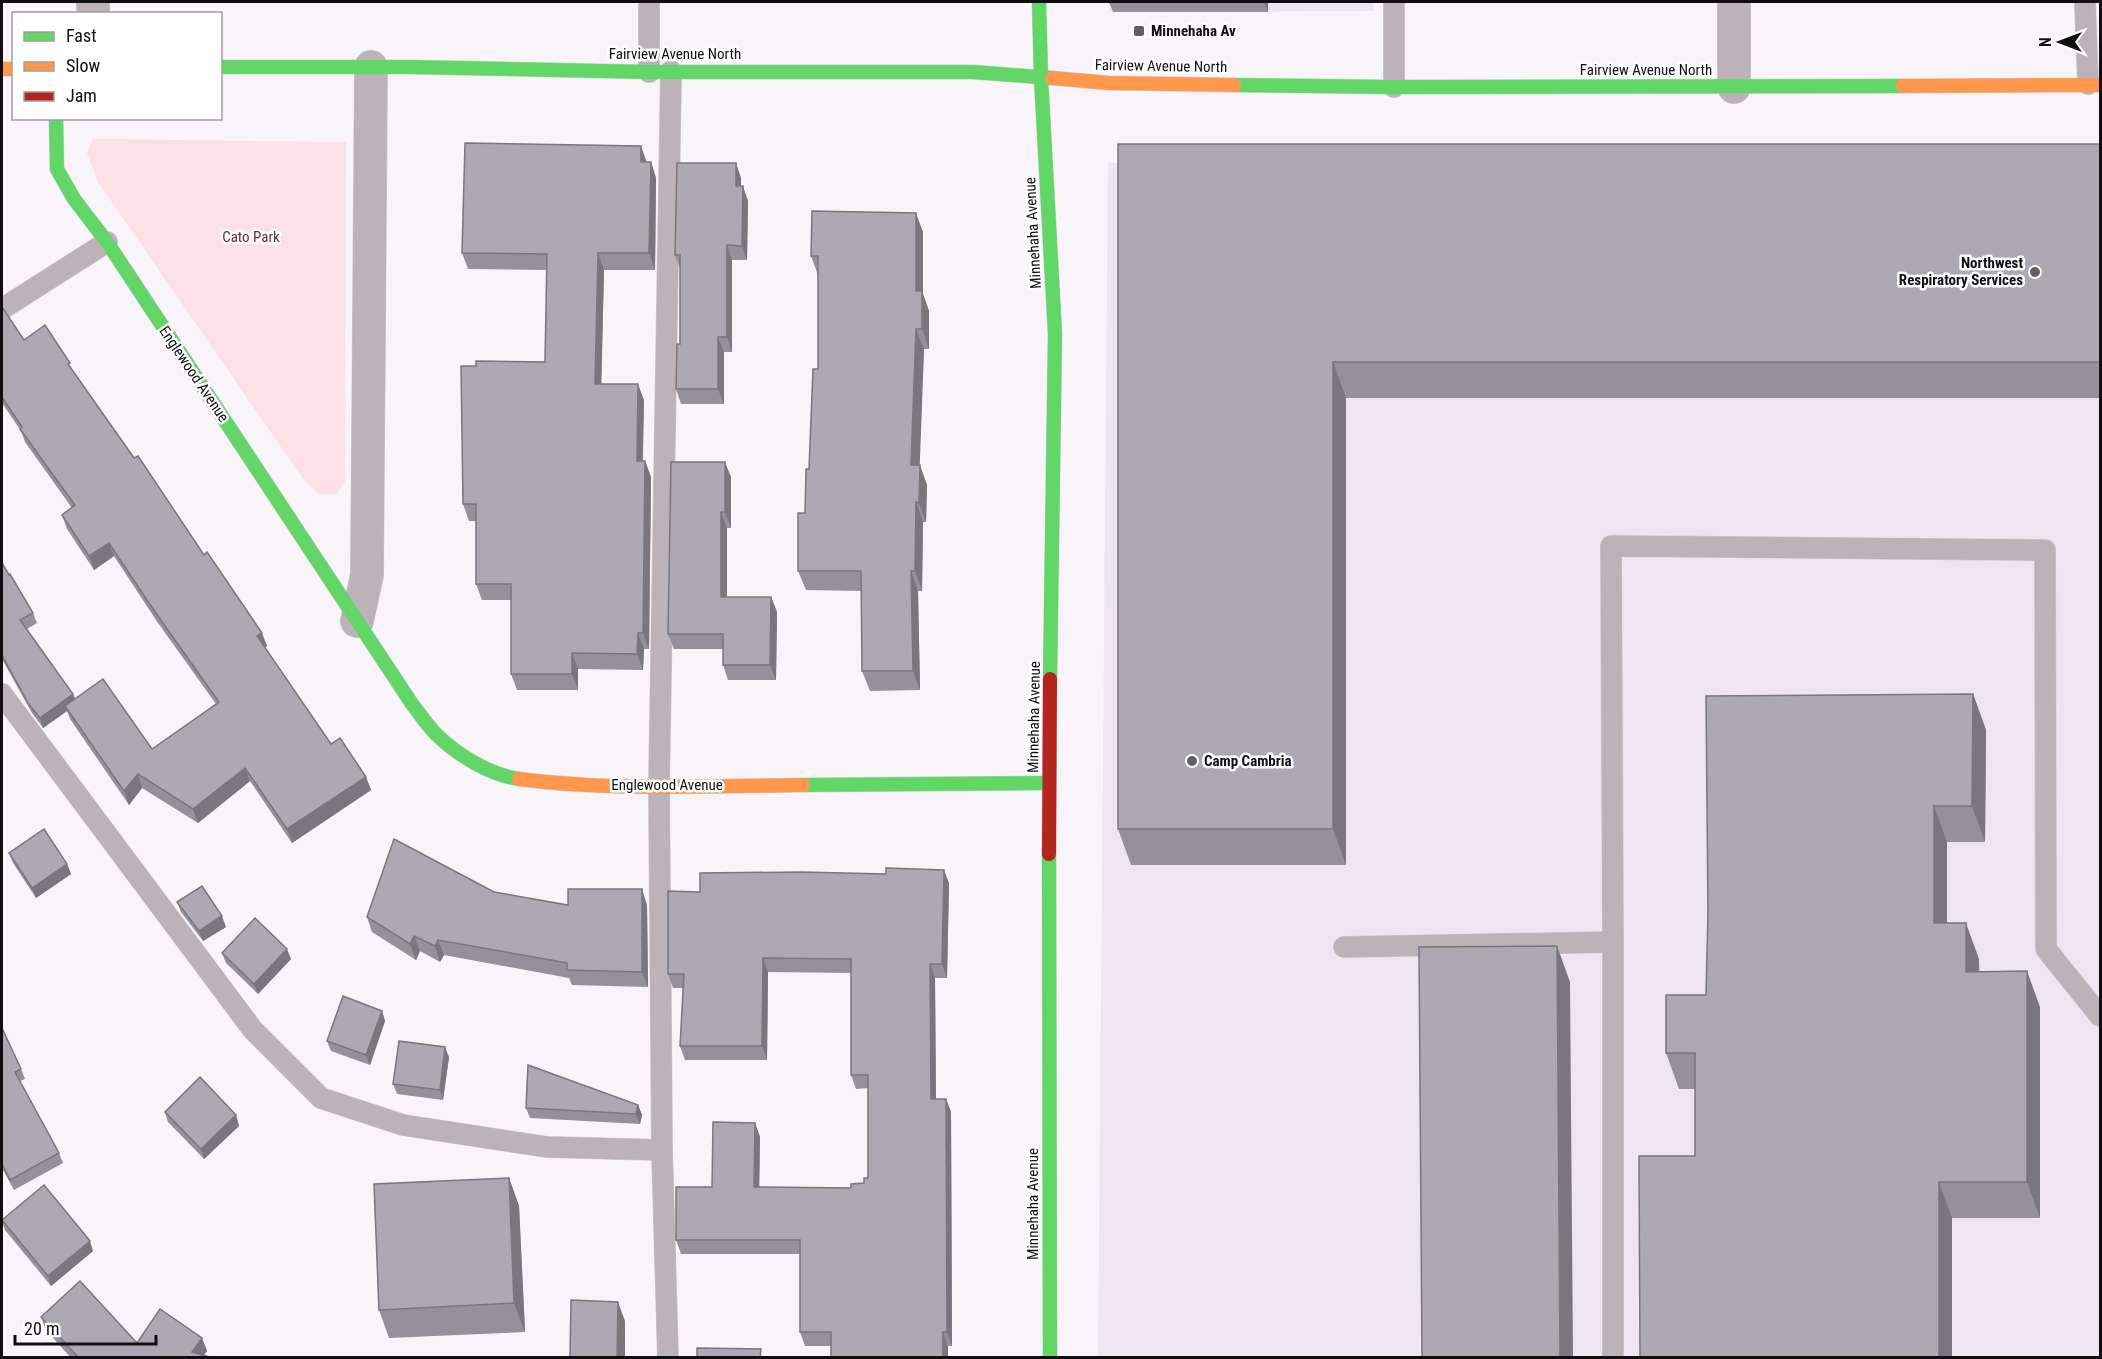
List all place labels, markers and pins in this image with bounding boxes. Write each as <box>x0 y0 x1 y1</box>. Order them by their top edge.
place label: Minnehaha Av <box>1151 22 1236 40</box>
marker: Minnehaha Av <box>1132 24 1146 38</box>
place label: Northwest Respiratory Services <box>1899 254 2023 289</box>
marker: Northwest Respiratory Services <box>2028 265 2042 279</box>
place label: Camp Cambria <box>1204 752 1292 770</box>
marker: Camp Cambria <box>1185 754 1199 768</box>

